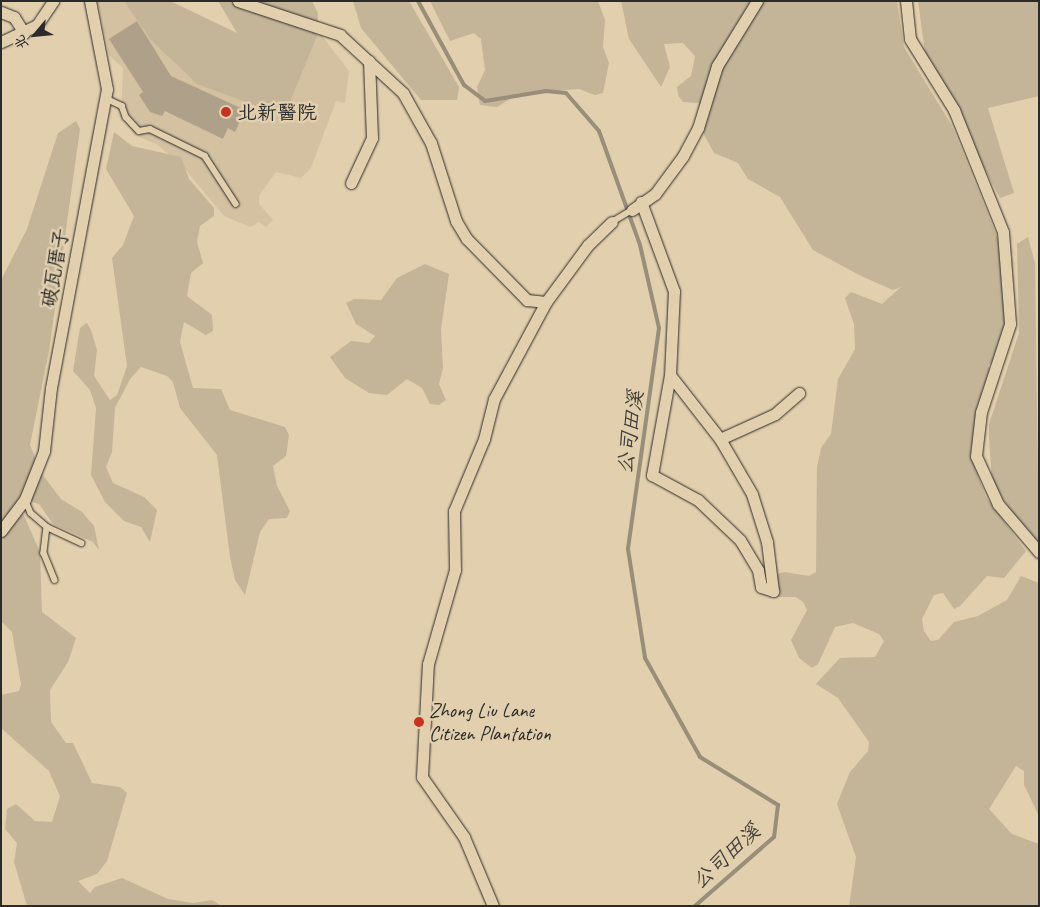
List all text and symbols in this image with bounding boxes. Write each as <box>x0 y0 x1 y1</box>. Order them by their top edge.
north arrow <box>10 10 60 60</box>
text: 北 <box>11 32 32 52</box>
place label: 北新醫院 <box>237 100 317 124</box>
marker: 北新醫院 <box>219 105 233 119</box>
street label: 破瓦厝子 <box>36 227 74 309</box>
water label: 公司田溪 <box>612 389 648 475</box>
place label: Zhong Liu Lane Citizen Plantation <box>429 698 551 745</box>
marker: Zhong Liu Lane Citizen Plantation <box>413 716 425 728</box>
water label: 公司田溪 <box>687 818 765 894</box>

